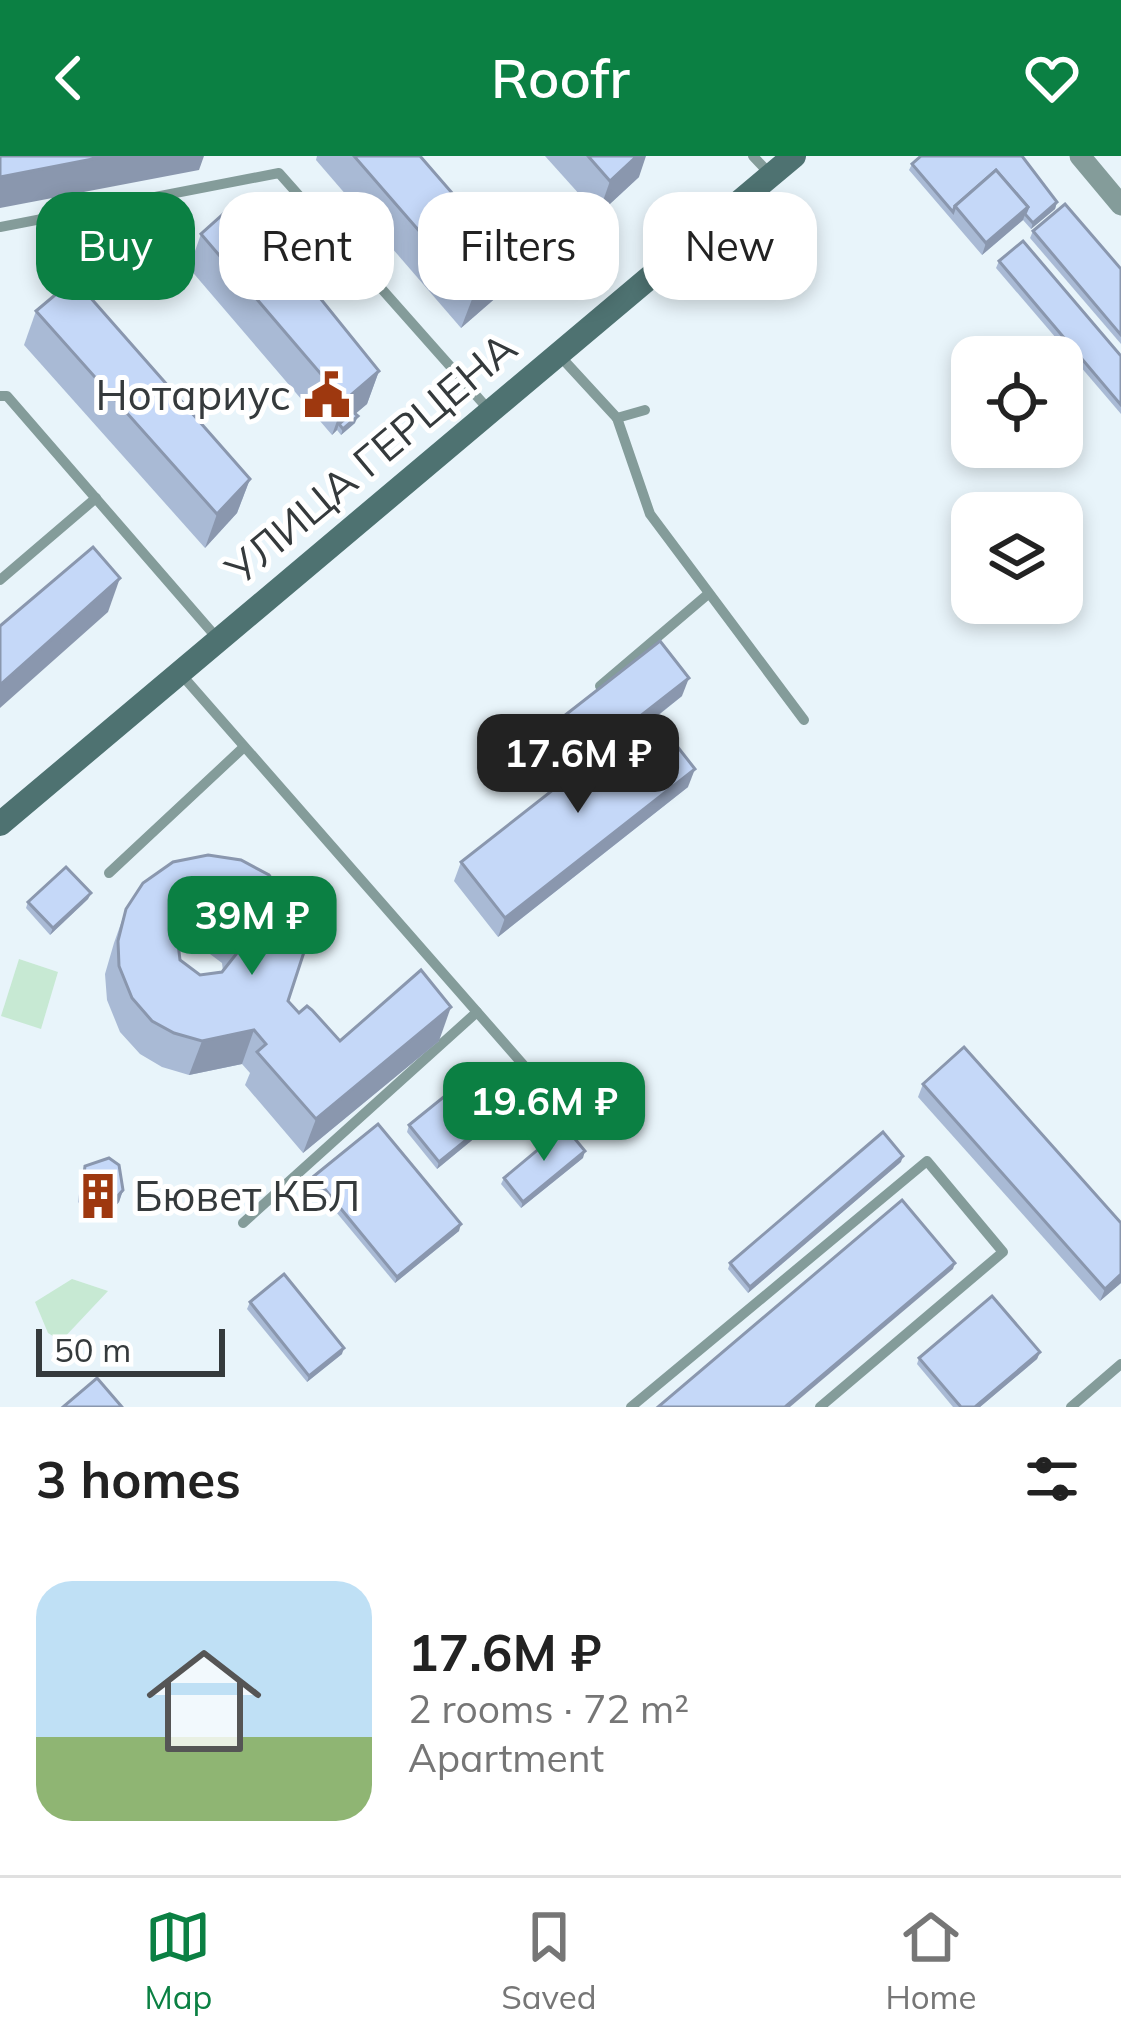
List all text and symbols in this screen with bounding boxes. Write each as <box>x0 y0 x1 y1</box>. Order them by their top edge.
text: Roofr <box>491 44 630 112</box>
icon: back <box>36 45 102 111</box>
icon: heart <box>1019 45 1085 111</box>
chip: Buy <box>36 192 195 300</box>
chip: Rent <box>219 192 394 300</box>
chip: Filters <box>418 192 619 300</box>
chip: New <box>643 192 817 300</box>
street label: УЛИЦА ГЕРЦЕНА <box>214 320 527 595</box>
map controls <box>951 336 1083 624</box>
button: locate <box>951 336 1083 468</box>
place label: Нотариус <box>95 368 291 421</box>
public building icon: Нотариус <box>302 370 352 420</box>
button: layers <box>951 492 1083 624</box>
pin: 17.6M ₽ <box>467 714 689 816</box>
text: 17.6M ₽ <box>504 728 652 777</box>
pin: 39M ₽ <box>168 876 336 978</box>
text: 39M ₽ <box>195 890 309 939</box>
pin: 19.6M ₽ <box>433 1062 655 1164</box>
text: 19.6M ₽ <box>470 1076 618 1125</box>
place label: Бювет КБЛ <box>134 1169 360 1222</box>
building icon: Бювет КБЛ <box>73 1171 123 1221</box>
scale bar <box>36 1323 225 1376</box>
text: 50 m <box>54 1329 131 1370</box>
icon: filters <box>1019 1446 1085 1512</box>
text: 3 homes <box>36 1447 241 1511</box>
text: 17.6M ₽ <box>408 1620 601 1684</box>
icon: home <box>132 1629 276 1773</box>
text: 2 rooms · 72 m² <box>408 1684 689 1733</box>
text: Apartment <box>408 1733 604 1782</box>
tab: Map <box>144 1904 212 2017</box>
tab: Saved <box>501 1904 597 2017</box>
tab: Home <box>885 1904 977 2017</box>

